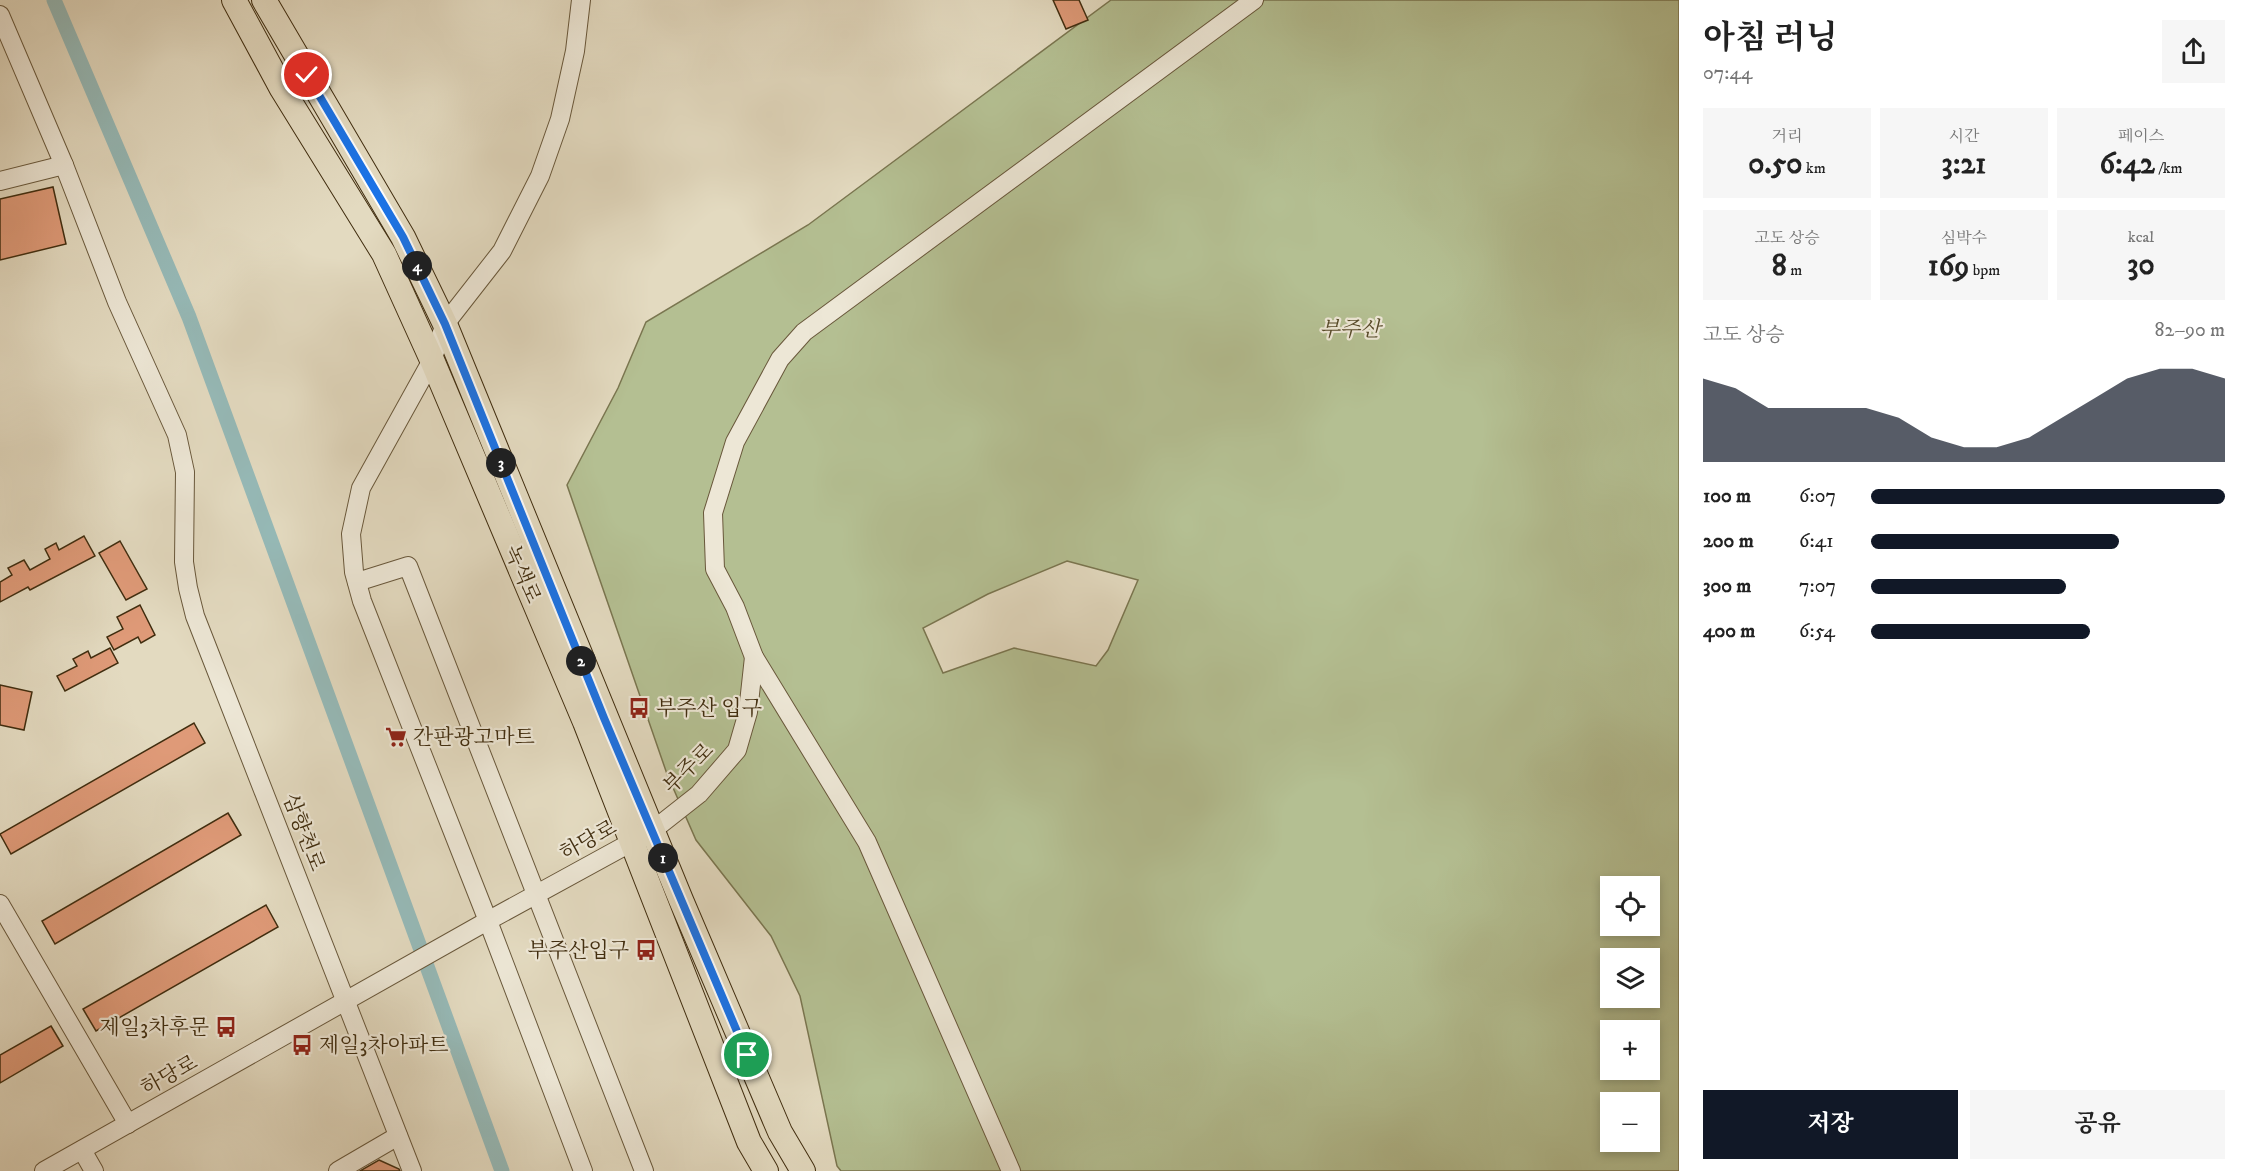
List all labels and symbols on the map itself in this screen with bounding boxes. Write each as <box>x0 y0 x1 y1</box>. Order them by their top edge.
pin <box>281 49 332 100</box>
pin: 4 <box>402 251 432 281</box>
park label: 부주산 <box>1320 317 1383 343</box>
pin: 3 <box>486 448 516 478</box>
street label: 녹색로 <box>498 541 546 607</box>
pin: 2 <box>566 646 596 676</box>
bus stop icon: 부주산 입구 <box>627 696 651 720</box>
place label: 부주산 입구 <box>656 696 762 722</box>
supermarket icon: 간판광고마트 <box>384 725 408 749</box>
place label: 간판광고마트 <box>413 725 535 751</box>
street label: 부주로 <box>658 738 719 799</box>
street label: 삼향천로 <box>276 790 330 875</box>
street label: 하당로 <box>556 815 621 867</box>
pin: 1 <box>648 843 678 873</box>
place label: 부주산입구 <box>528 938 629 964</box>
bus stop icon: 부주산입구 <box>634 938 658 962</box>
place label: 제일3차후문 <box>100 1015 209 1041</box>
bus stop icon: 제일3차후문 <box>214 1015 238 1039</box>
pin <box>721 1029 772 1080</box>
bus stop icon: 제일3차아파트 <box>290 1033 314 1057</box>
place label: 제일3차아파트 <box>319 1033 449 1059</box>
street label: 하당로 <box>137 1050 202 1102</box>

